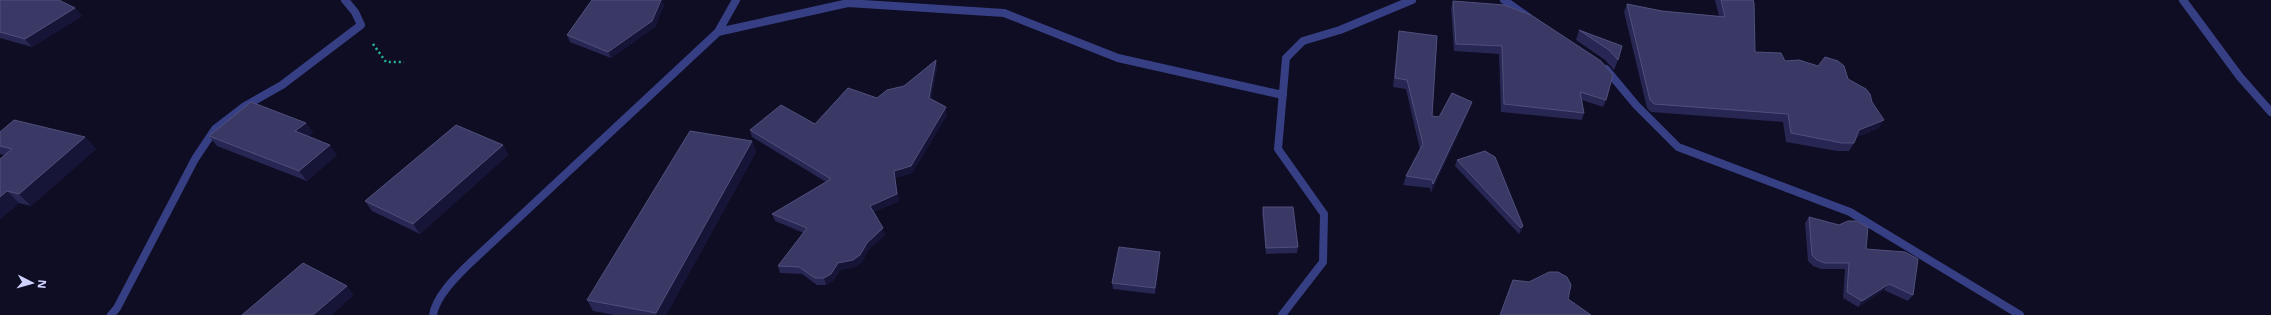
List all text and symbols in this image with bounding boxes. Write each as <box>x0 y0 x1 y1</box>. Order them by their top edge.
north arrow <box>12 263 52 303</box>
text: N <box>35 279 50 289</box>

